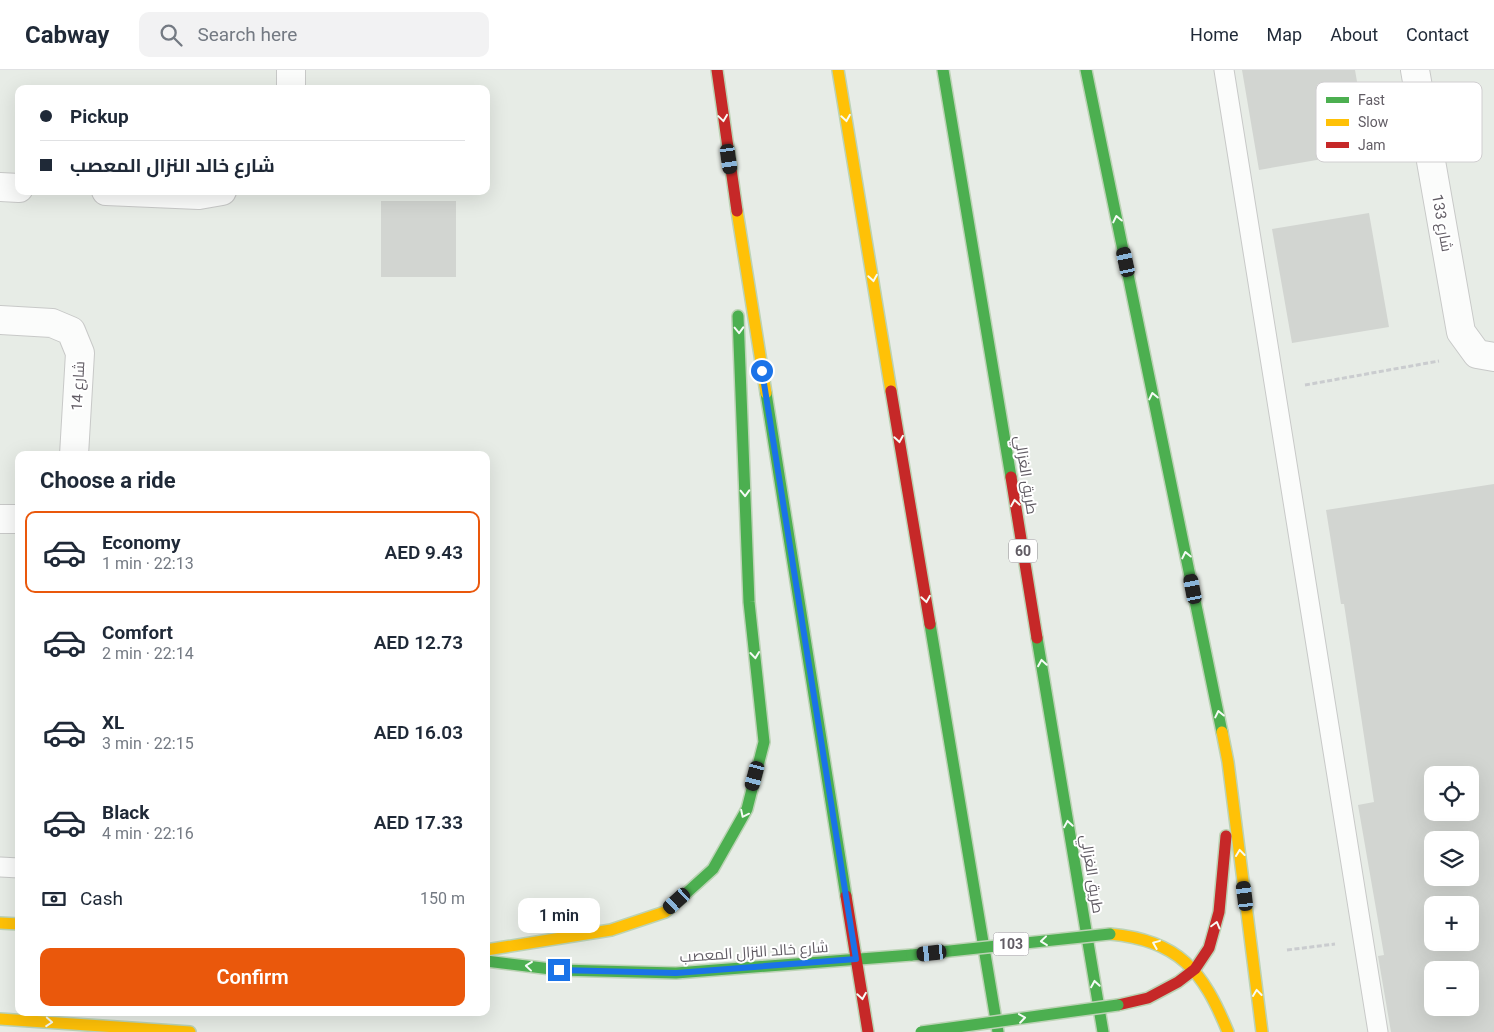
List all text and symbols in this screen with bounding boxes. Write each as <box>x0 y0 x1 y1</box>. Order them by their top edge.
search box <box>139 12 489 57</box>
text: Cabway <box>25 21 109 49</box>
icon: search <box>157 21 185 49</box>
text: Search here <box>197 23 297 46</box>
text: Home <box>1190 24 1239 45</box>
text: Map <box>1267 24 1302 45</box>
text: About <box>1330 24 1378 45</box>
text: Contact <box>1406 24 1469 45</box>
legend <box>1316 82 1482 162</box>
text: Fast <box>1358 92 1385 108</box>
text: Pickup <box>70 105 129 128</box>
one-way arrow <box>841 114 851 122</box>
text: Slow <box>1358 114 1389 130</box>
one-way arrow <box>717 115 728 123</box>
text: Jam <box>1358 137 1386 153</box>
car <box>719 143 738 175</box>
text: شارع خالد النزال المعصب <box>70 154 275 177</box>
street label: شارع 133 <box>1426 193 1456 254</box>
one-way arrow <box>1112 215 1123 224</box>
car <box>1115 246 1136 278</box>
one-way arrow <box>867 274 877 283</box>
one-way arrow <box>733 327 744 335</box>
route start <box>751 360 773 382</box>
street label: شارع 14 <box>68 361 90 411</box>
one-way arrow <box>1149 391 1159 400</box>
one-way arrow <box>894 434 904 443</box>
street label: طريق الغزالي <box>1008 434 1041 516</box>
text: Choose a ride <box>40 468 176 493</box>
one-way arrow <box>739 489 750 497</box>
one-way arrow <box>1011 499 1021 507</box>
icon: car <box>42 530 87 575</box>
text: Economy <box>102 531 181 554</box>
road number: 60 <box>1009 540 1037 562</box>
text: AED 9.43 <box>385 541 463 564</box>
one-way arrow <box>1181 551 1192 559</box>
text: 1 min · 22:13 <box>102 554 194 573</box>
car <box>1182 573 1203 605</box>
one-way arrow <box>920 595 931 603</box>
icon: car <box>42 620 87 665</box>
text: Comfort <box>102 621 173 644</box>
text: AED 12.73 <box>374 631 463 654</box>
text: 2 min · 22:14 <box>102 644 194 663</box>
one-way arrow <box>749 651 760 659</box>
one-way arrow <box>1037 659 1047 668</box>
icon: car <box>42 710 87 755</box>
one-way arrow <box>1214 710 1224 719</box>
text: XL <box>102 711 124 734</box>
text: AED 16.03 <box>374 721 463 744</box>
text: 3 min · 22:15 <box>102 734 194 753</box>
car <box>743 760 766 792</box>
map controls <box>1424 766 1479 1016</box>
button: locate <box>1424 766 1479 821</box>
icon: car <box>42 800 87 845</box>
text: Black <box>102 801 149 824</box>
one-way arrow <box>739 809 750 818</box>
text: AED 17.33 <box>374 811 463 834</box>
one-way arrow <box>1064 819 1074 828</box>
text: 4 min · 22:16 <box>102 824 194 843</box>
button: layers <box>1424 831 1479 886</box>
street label: طريق الغزالي <box>1074 833 1107 915</box>
one-way arrow <box>1235 849 1246 857</box>
car <box>1235 880 1254 912</box>
icon: cash <box>40 885 68 913</box>
car <box>660 885 693 917</box>
text: Cash <box>80 887 123 910</box>
text: 150 m <box>420 889 465 908</box>
button: + <box>1424 896 1479 951</box>
callout: 1 min <box>518 898 600 932</box>
text: 1 min <box>539 906 579 925</box>
one-way arrow <box>1210 922 1220 930</box>
road number: 103 <box>994 932 1028 956</box>
one-way arrow <box>1040 935 1048 946</box>
street label: شارع خالد النزال المعصب <box>679 938 829 968</box>
one-way arrow <box>1152 940 1161 950</box>
car <box>916 944 947 962</box>
button: Confirm <box>40 948 465 1006</box>
route end <box>548 959 570 981</box>
one-way arrow <box>524 961 532 972</box>
button: − <box>1424 961 1479 1016</box>
one-way arrow <box>1090 980 1101 988</box>
one-way arrow <box>1252 988 1263 996</box>
one-way arrow <box>856 992 867 1000</box>
one-way arrow <box>1018 1013 1026 1024</box>
one-way arrow <box>45 1017 53 1028</box>

